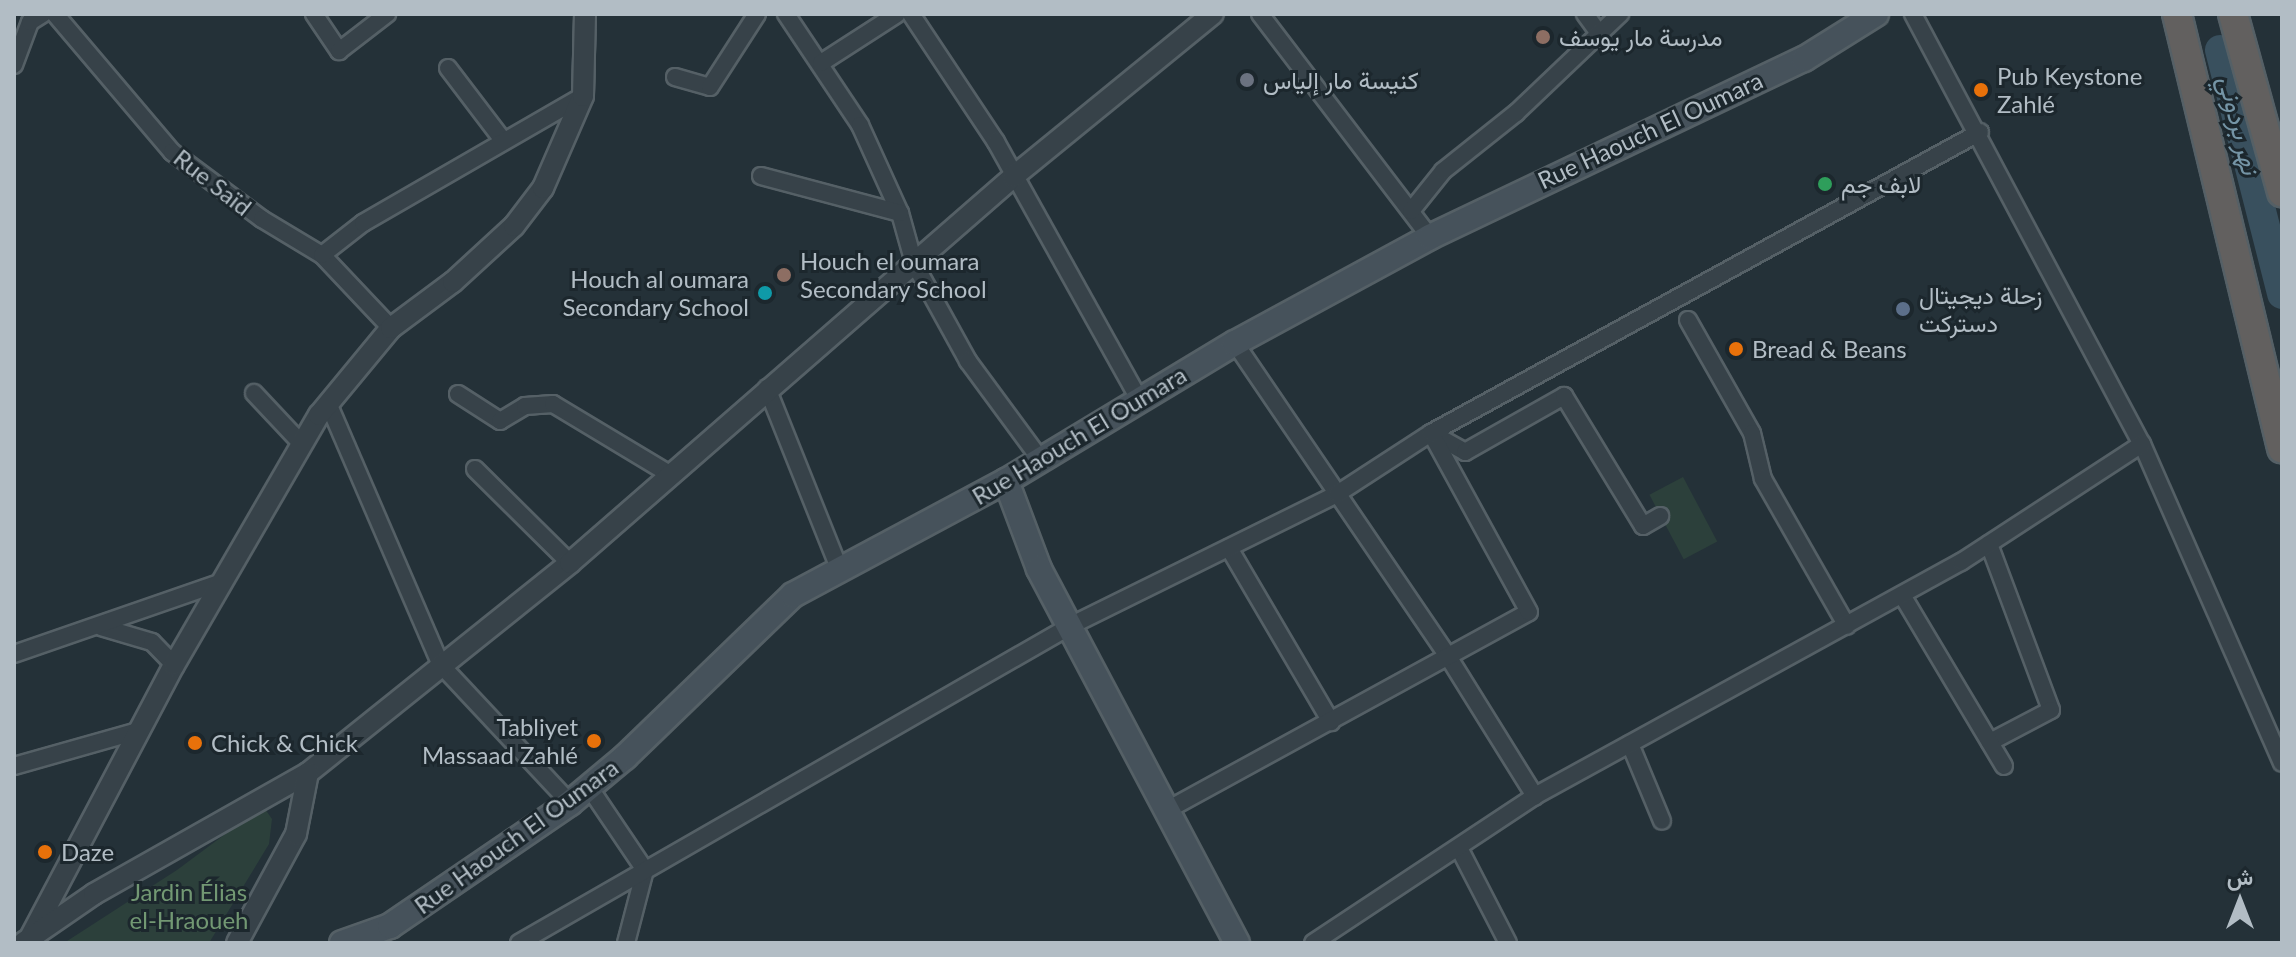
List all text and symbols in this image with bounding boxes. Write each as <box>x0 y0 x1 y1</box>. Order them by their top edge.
place label: مدرسة مار يوسف <box>1559 23 1723 51</box>
marker: مدرسة مار يوسف <box>1534 28 1552 46</box>
place label: Pub Keystone Zahlé <box>1997 62 2142 118</box>
street label: Rue Haouch El Oumara <box>1533 65 1767 195</box>
place label: كنيسة مار إلياس <box>1263 66 1419 94</box>
marker: كنيسة مار إلياس <box>1238 71 1256 89</box>
water label: نهر بردوني <box>2212 72 2266 178</box>
marker: Pub Keystone Zahlé <box>1972 81 1990 99</box>
street label: Rue Saïd <box>168 143 258 221</box>
place label: لابف جم <box>1841 170 1921 198</box>
marker: لابف جم <box>1816 175 1834 193</box>
place label: Houch el oumara Secondary School <box>800 247 987 303</box>
place label: Houch al oumara Secondary School <box>562 265 749 321</box>
marker: Houch el oumara Secondary School <box>775 266 793 284</box>
place label: زحلة ديجيتال دستركت <box>1919 281 2042 337</box>
marker: Houch al oumara Secondary School <box>756 284 774 302</box>
marker: زحلة ديجيتال دستركت <box>1894 300 1912 318</box>
place label: Bread & Beans <box>1752 335 1907 363</box>
marker: Bread & Beans <box>1727 340 1745 358</box>
street label: Rue Haouch El Oumara <box>967 360 1191 510</box>
place label: Tabliyet Massaad Zahlé <box>422 713 578 769</box>
place label: Chick & Chick <box>211 729 358 757</box>
marker: Tabliyet Massaad Zahlé <box>585 732 603 750</box>
marker: Chick & Chick <box>186 734 204 752</box>
street label: Rue Haouch El Oumara <box>409 752 623 920</box>
place label: Daze <box>61 838 114 866</box>
marker: Daze <box>36 843 54 861</box>
north arrow <box>2200 861 2280 941</box>
text: ش <box>2227 863 2253 890</box>
park label: Jardin Élias el-Hraoueh <box>130 878 248 934</box>

